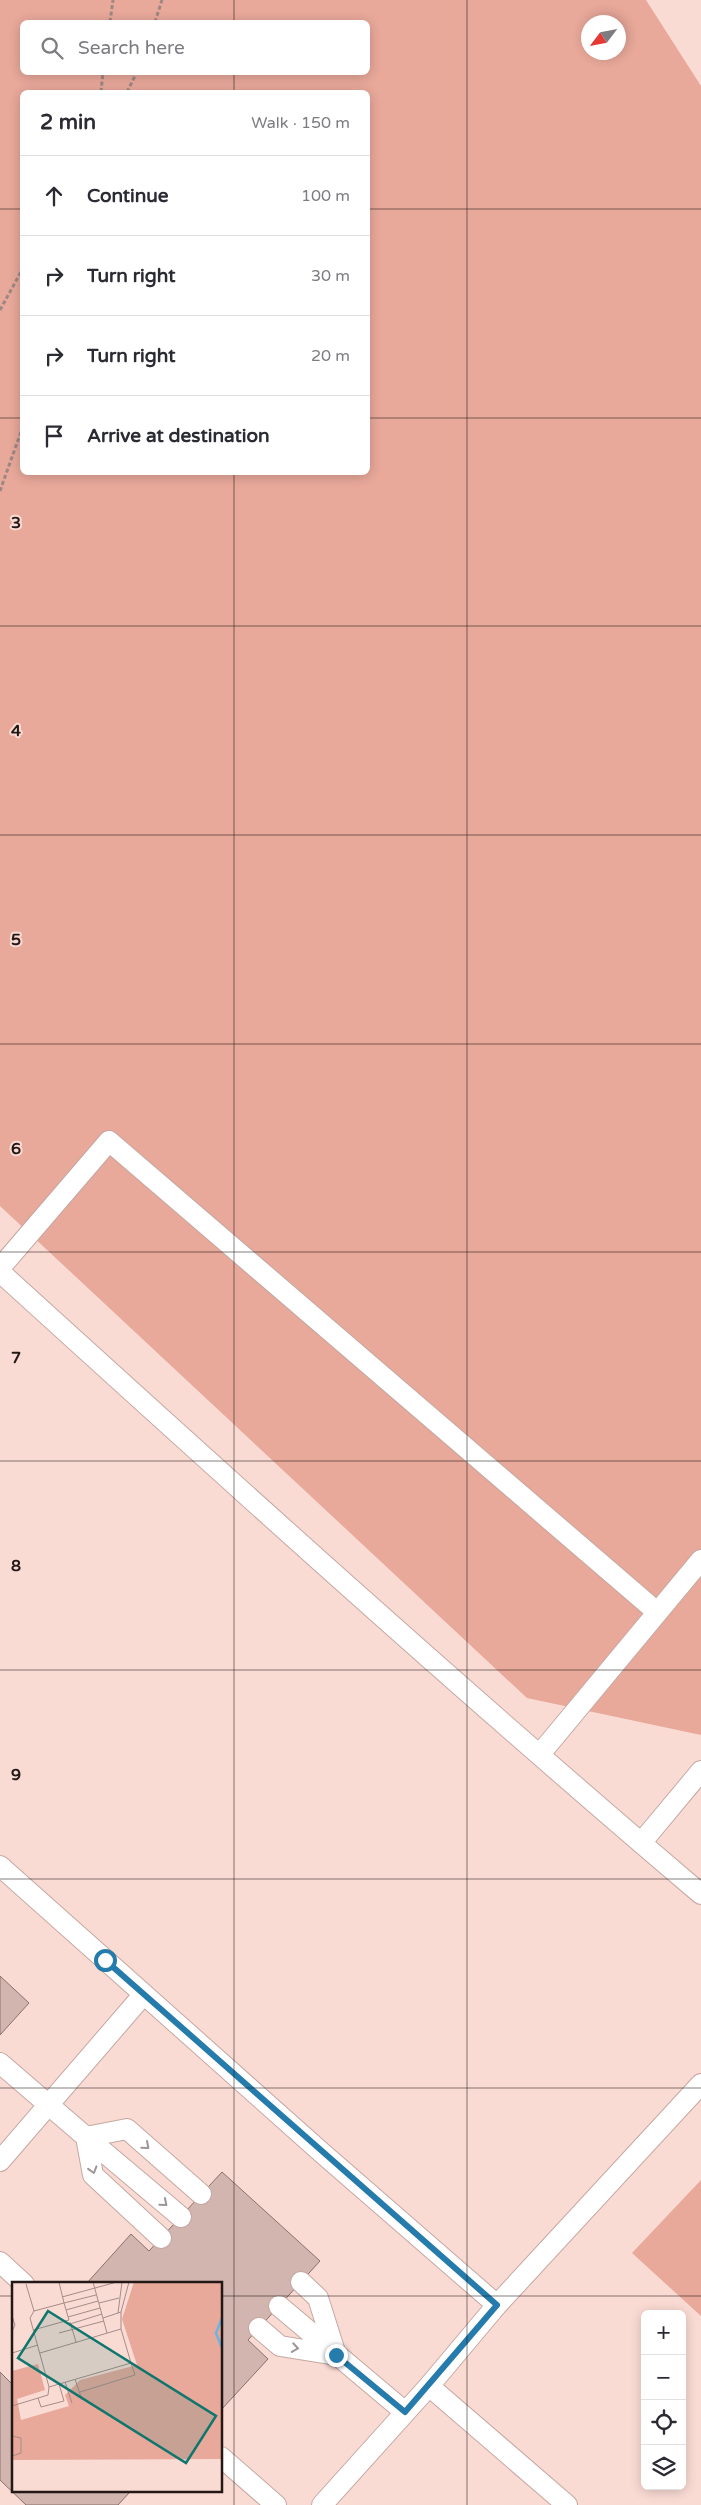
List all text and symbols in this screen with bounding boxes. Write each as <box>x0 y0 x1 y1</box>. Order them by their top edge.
north arrow <box>581 15 626 60</box>
search box <box>20 20 370 75</box>
icon: search <box>38 34 66 62</box>
text: Search here <box>78 37 185 59</box>
text: 2 min <box>40 110 96 135</box>
text: Walk · 150 m <box>251 113 350 133</box>
icon: ahead <box>40 182 68 210</box>
text: Continue <box>87 185 169 207</box>
text: 100 m <box>301 186 350 206</box>
icon: right <box>40 262 68 290</box>
text: Turn right <box>87 265 175 287</box>
text: 30 m <box>311 266 350 286</box>
icon: right <box>40 342 68 370</box>
text: Turn right <box>87 345 175 367</box>
text: 20 m <box>311 346 350 366</box>
icon: arrive <box>40 422 68 450</box>
text: Arrive at destination <box>87 425 270 447</box>
text: 3 <box>11 513 21 533</box>
text: 4 <box>11 721 21 741</box>
text: 5 <box>11 930 21 950</box>
text: 6 <box>11 1139 21 1159</box>
text: 7 <box>11 1348 21 1368</box>
text: 8 <box>11 1556 21 1576</box>
text: 9 <box>11 1765 21 1785</box>
route start <box>94 1949 117 1972</box>
one-way arrow <box>140 2140 149 2149</box>
one-way arrow <box>88 2165 98 2174</box>
one-way arrow <box>158 2197 167 2206</box>
inset map <box>12 2282 222 2492</box>
map controls <box>641 2310 686 2490</box>
button: + <box>641 2310 686 2355</box>
one-way arrow <box>291 2342 299 2353</box>
route end <box>325 2344 348 2367</box>
button: − <box>641 2355 686 2400</box>
button: locate <box>641 2400 686 2445</box>
button: layers <box>641 2445 686 2490</box>

